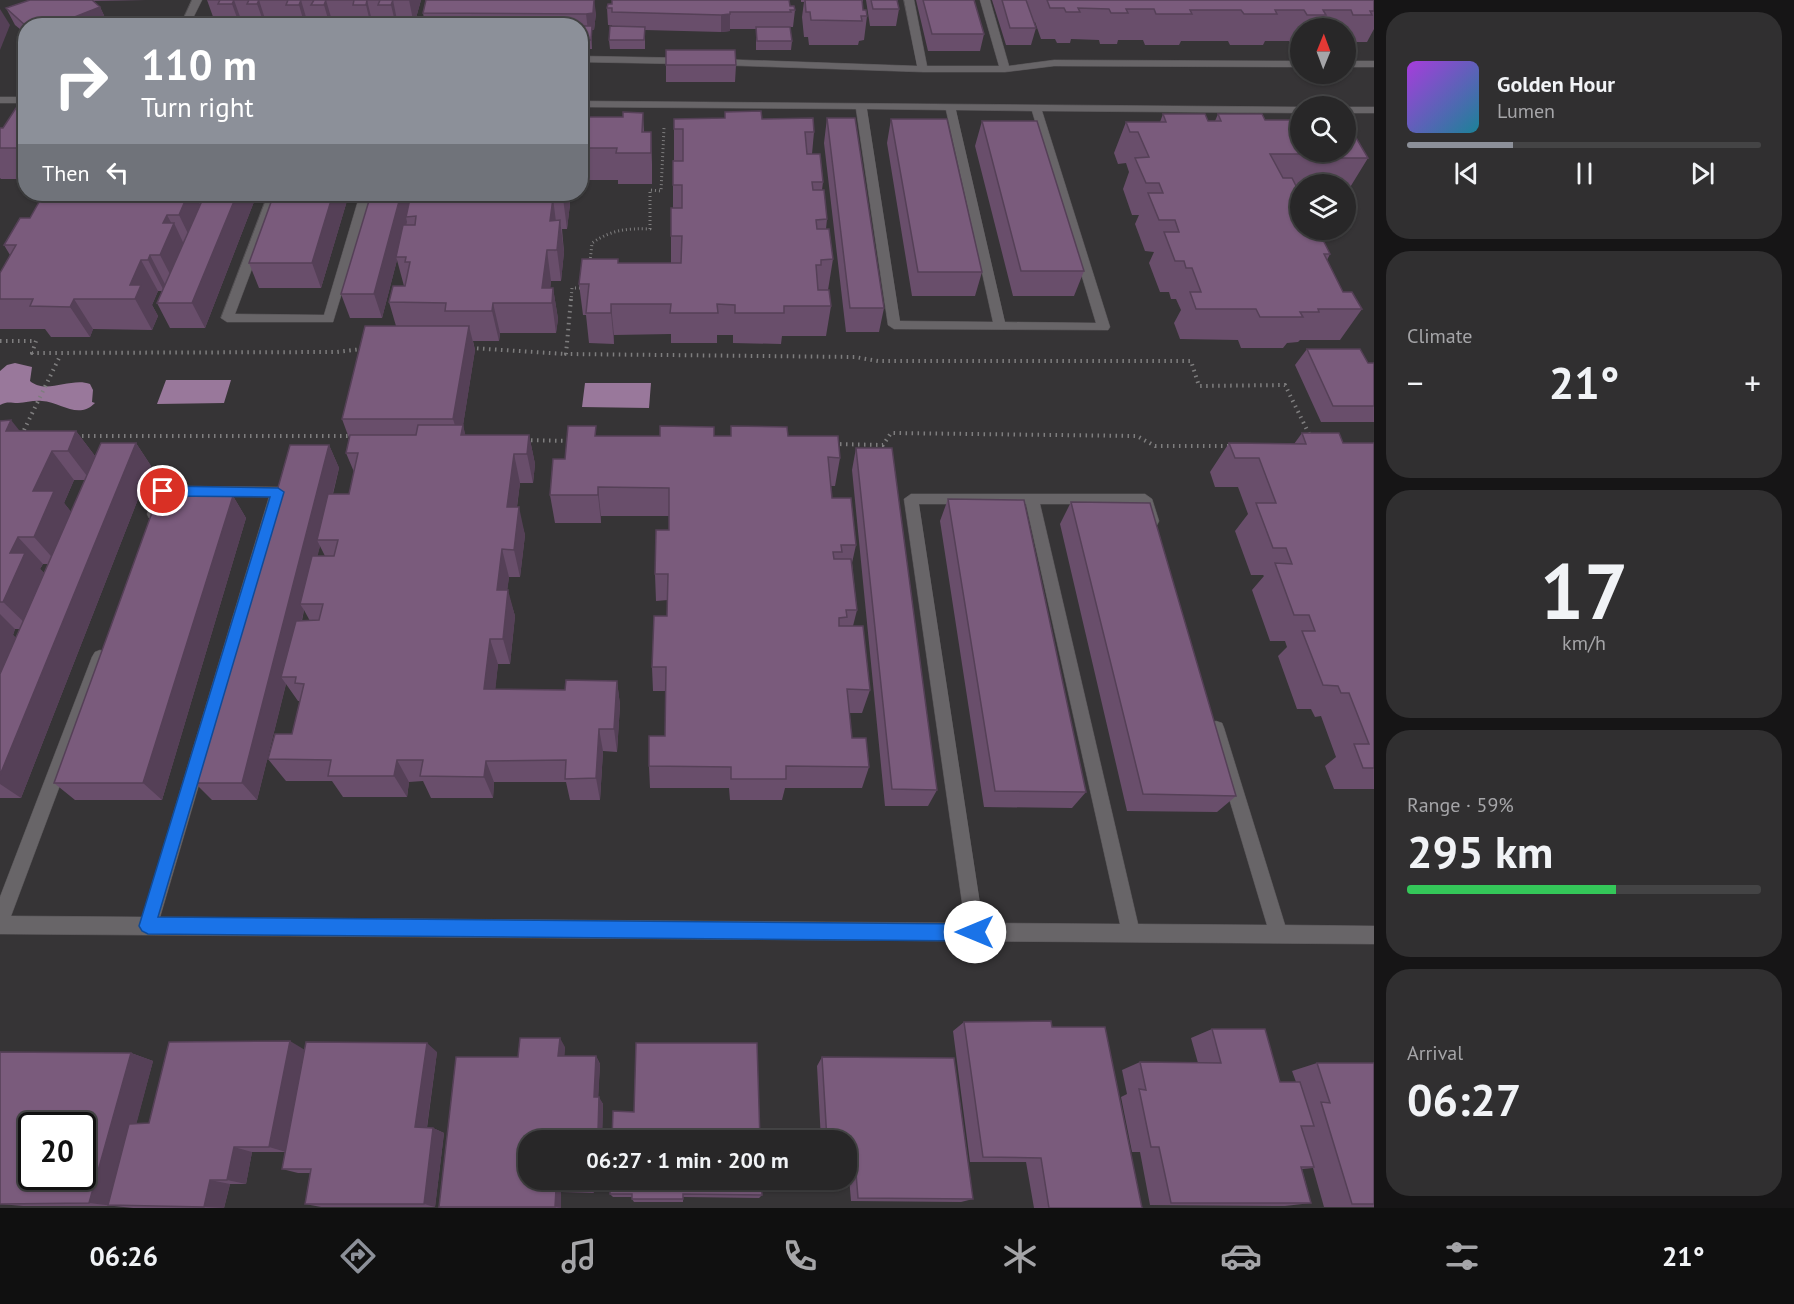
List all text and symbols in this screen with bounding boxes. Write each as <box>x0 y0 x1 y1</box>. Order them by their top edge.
north arrow <box>1290 18 1356 84</box>
map controls <box>1290 18 1356 240</box>
text: 110 m <box>141 37 257 92</box>
icon: right <box>42 42 120 120</box>
text: Golden Hour <box>1497 70 1615 98</box>
text: Turn right <box>141 90 254 124</box>
button: search <box>1290 96 1356 162</box>
text: Lumen <box>1497 98 1555 124</box>
icon: left <box>101 156 134 189</box>
icon: previous <box>1450 157 1483 190</box>
icon: pause <box>1568 157 1601 190</box>
icon: next <box>1686 157 1719 190</box>
text: Then <box>42 159 89 187</box>
button: layers <box>1290 174 1356 240</box>
text: Climate <box>1407 323 1473 349</box>
text: 21° <box>1549 353 1619 411</box>
text: − <box>1407 361 1424 404</box>
text: + <box>1744 361 1761 404</box>
pin <box>137 465 188 516</box>
icon: arrive <box>146 474 179 507</box>
text: 17 <box>1540 540 1628 641</box>
text: km/h <box>1562 630 1606 656</box>
text: Range · 59% <box>1407 792 1514 818</box>
text: 295 km <box>1407 822 1553 880</box>
position arrow <box>943 900 1007 964</box>
text: Arrival <box>1407 1040 1463 1066</box>
text: 06:27 <box>1407 1070 1521 1128</box>
speed limit sign: 20 <box>18 1112 96 1190</box>
text: 06:27 · 1 min · 200 m <box>586 1146 789 1174</box>
icon: directions <box>337 1235 379 1277</box>
icon: music <box>558 1235 600 1277</box>
icon: phone <box>779 1235 821 1277</box>
icon: climate <box>999 1235 1041 1277</box>
icon: car <box>1220 1235 1262 1277</box>
icon: filters <box>1441 1235 1483 1277</box>
text: 06:26 <box>89 1239 158 1273</box>
text: 21° <box>1662 1239 1704 1273</box>

